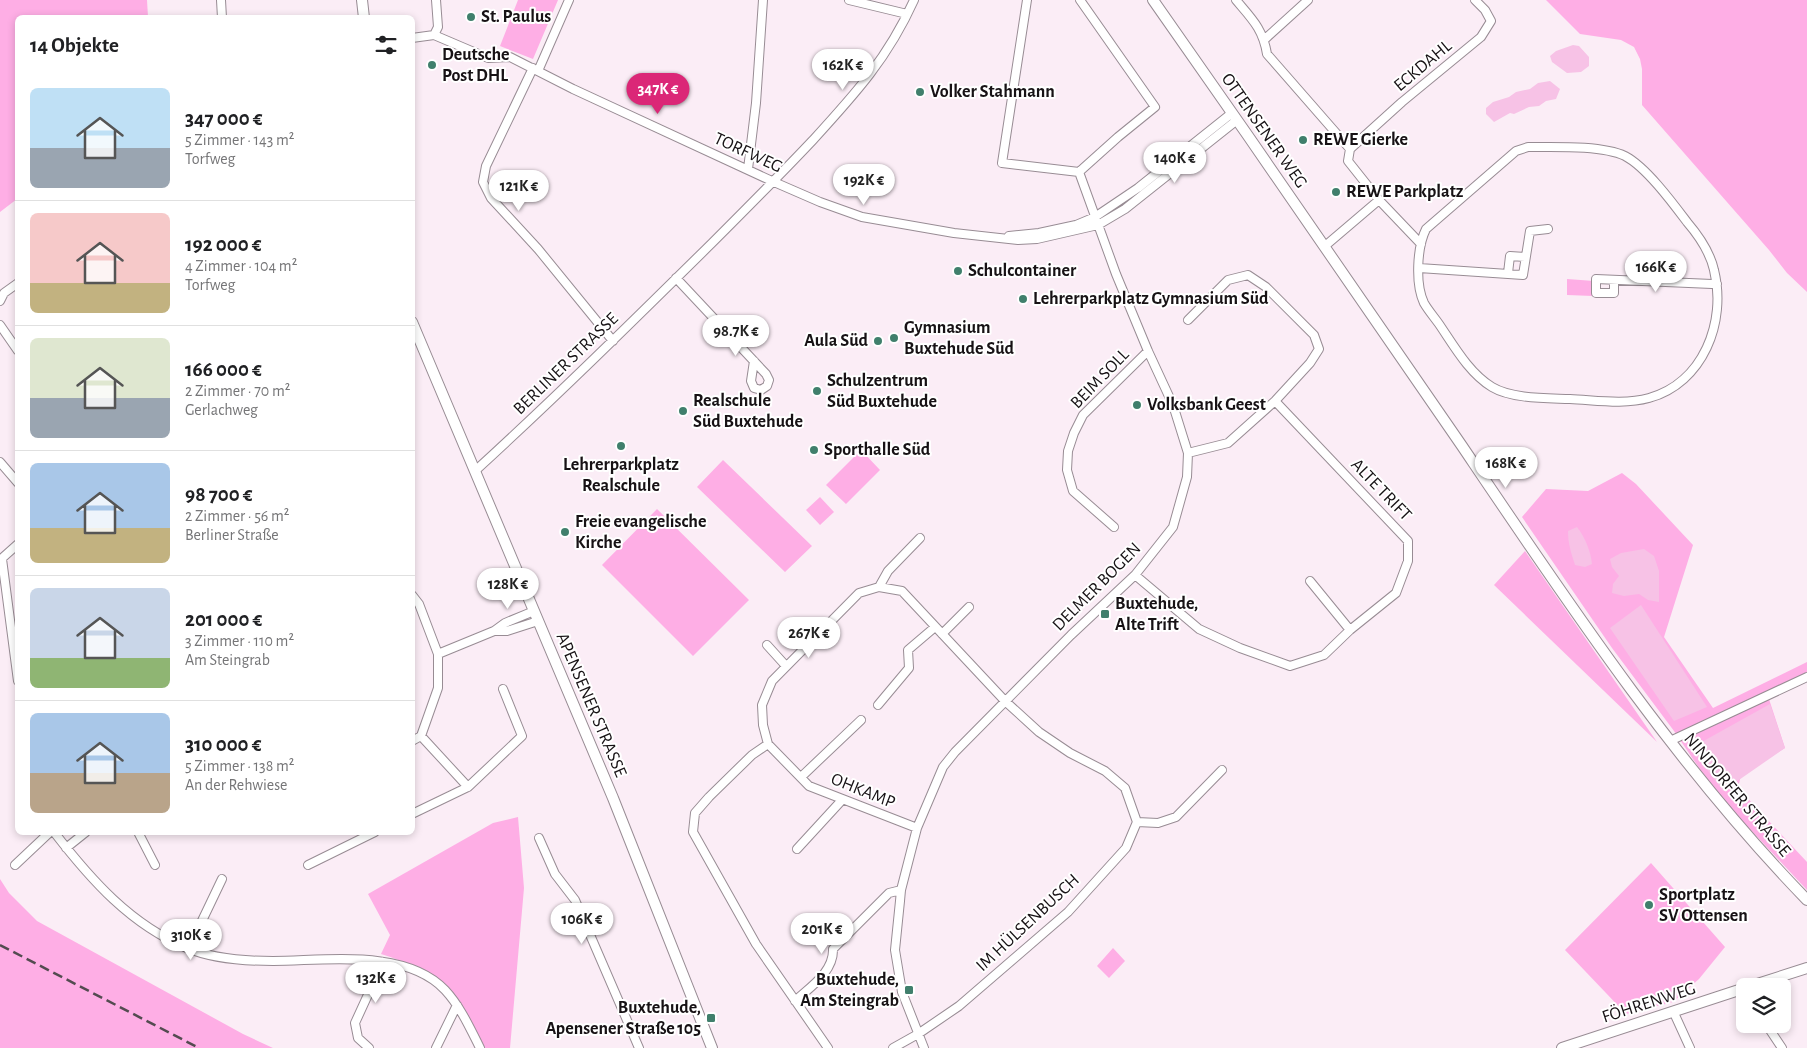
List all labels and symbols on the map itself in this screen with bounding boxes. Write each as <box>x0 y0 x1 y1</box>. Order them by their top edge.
place label: St. Paulus <box>481 8 551 26</box>
marker: St. Paulus <box>465 11 477 23</box>
street label: ECKDAHL <box>1391 37 1456 95</box>
place label: Deutsche Post DHL <box>442 46 510 85</box>
pin: 162K € <box>802 48 884 91</box>
marker: Deutsche Post DHL <box>426 59 438 71</box>
street label: OTTENSENER WEG <box>1218 70 1310 192</box>
pin: 347K € <box>617 72 699 115</box>
place label: Volker Stahmann <box>930 83 1055 101</box>
marker: Volker Stahmann <box>914 86 926 98</box>
street label: TORFWEG <box>711 129 785 177</box>
place label: REWE Gierke <box>1313 131 1408 149</box>
marker: REWE Gierke <box>1297 134 1309 146</box>
pin: 140K € <box>1134 142 1216 184</box>
pin: 192K € <box>823 164 905 206</box>
pin: 121K € <box>478 170 560 212</box>
place label: REWE Parkplatz <box>1346 183 1464 201</box>
marker: REWE Parkplatz <box>1330 186 1342 198</box>
pin: 166K € <box>1615 250 1697 293</box>
place label: Schulcontainer <box>968 262 1077 280</box>
marker: Schulcontainer <box>952 265 964 277</box>
place label: Lehrerparkplatz Gymnasium Süd <box>1033 290 1269 308</box>
marker: Lehrerparkplatz Gymnasium Süd <box>1017 293 1029 305</box>
street label: BERLINER STRASSE <box>510 309 622 418</box>
pin: 98.7K € <box>690 314 782 357</box>
place label: Gymnasium Buxtehude Süd <box>904 319 1015 358</box>
place label: Aula Süd <box>804 332 869 350</box>
marker: Gymnasium Buxtehude Süd <box>888 332 900 344</box>
marker: Aula Süd <box>872 335 884 347</box>
street label: BEIM SOLL <box>1067 345 1133 412</box>
place label: Schulzentrum Süd Buxtehude <box>827 372 937 411</box>
marker: Schulzentrum Süd Buxtehude <box>811 385 823 397</box>
place label: Realschule Süd Buxtehude <box>693 392 803 431</box>
place label: Volksbank Geest <box>1147 396 1266 414</box>
marker: Volksbank Geest <box>1131 399 1143 411</box>
marker: Realschule Süd Buxtehude <box>677 405 689 417</box>
marker: Lehrerparkplatz Realschule <box>615 440 627 452</box>
place label: Sporthalle Süd <box>824 441 931 459</box>
marker: Sporthalle Süd <box>808 444 820 456</box>
pin: 168K € <box>1465 446 1547 489</box>
place label: Lehrerparkplatz Realschule <box>563 456 679 495</box>
street label: ALTE TRIFT <box>1347 456 1415 524</box>
place label: Freie evangelische Kirche <box>575 513 706 552</box>
marker: Freie evangelische Kirche <box>559 526 571 538</box>
street label: DELMER BOGEN <box>1049 539 1145 635</box>
pin: 128K € <box>467 568 549 610</box>
place label: Buxtehude, Alte Trift <box>1115 595 1198 634</box>
marker: Buxtehude, Alte Trift <box>1099 608 1111 620</box>
pin: 267K € <box>768 616 850 659</box>
street label: APENSENER STRASSE <box>552 630 630 780</box>
street label: NINDORFER STRASSE <box>1680 730 1794 860</box>
street label: OHKAMP <box>828 770 898 812</box>
street label: IM HÜLSENBUSCH <box>972 869 1083 975</box>
place label: Sportplatz SV Ottensen <box>1659 886 1748 925</box>
marker: Sportplatz SV Ottensen <box>1643 899 1655 911</box>
pin: 106K € <box>541 902 623 945</box>
pin: 201K € <box>781 912 863 955</box>
pin: 310K € <box>150 918 232 961</box>
pin: 132K € <box>335 962 417 1004</box>
place label: Buxtehude, Am Steingrab <box>800 971 899 1010</box>
street label: FÖHRENWEG <box>1599 977 1698 1027</box>
marker: Buxtehude, Am Steingrab <box>903 984 915 996</box>
place label: Buxtehude, Apensener Straße 105 <box>545 999 701 1038</box>
marker: Buxtehude, Apensener Straße 105 <box>705 1012 717 1024</box>

